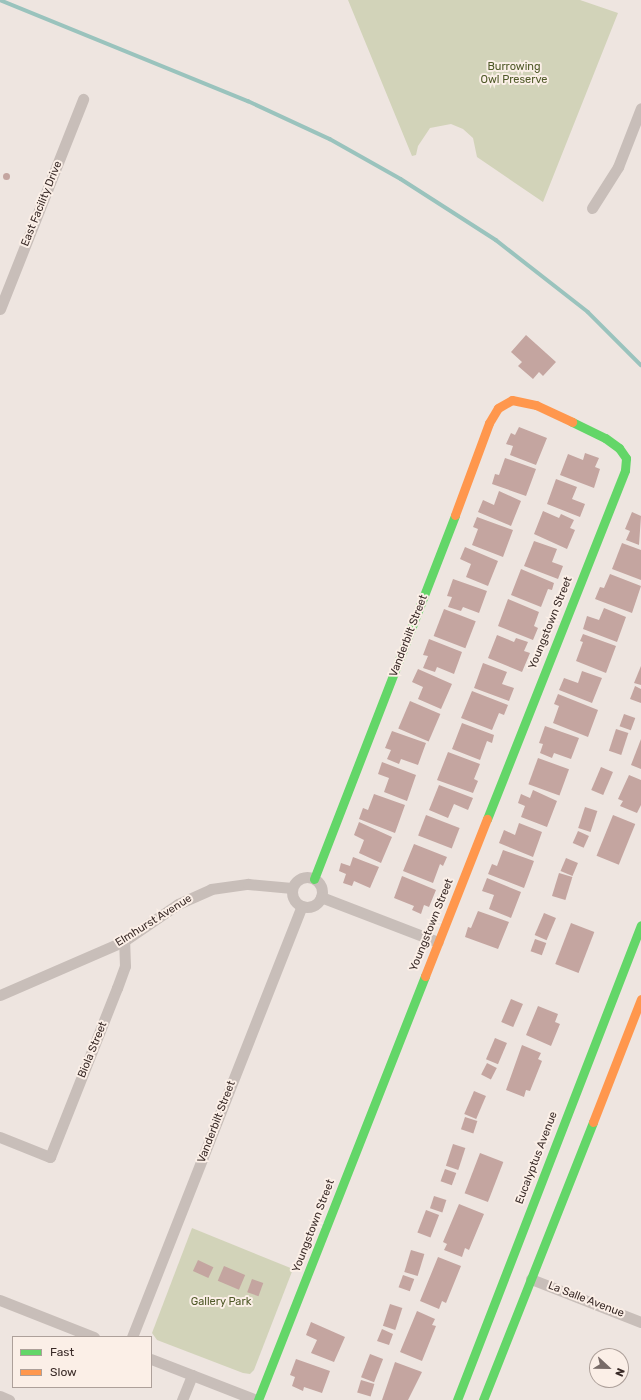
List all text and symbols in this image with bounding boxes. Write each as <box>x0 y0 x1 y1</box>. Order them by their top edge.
park label: Burrowing Owl Preserve <box>481 61 547 87</box>
street label: East Facility Drive <box>19 159 65 249</box>
street label: Youngstown Street <box>526 575 576 671</box>
street label: Vanderbilt Street <box>387 593 431 679</box>
street label: Youngstown Street <box>407 877 457 973</box>
street label: Elmhurst Avenue <box>113 892 195 950</box>
street label: Biola Street <box>76 1020 110 1080</box>
street label: Vanderbilt Street <box>195 1079 239 1165</box>
street label: Eucalyptus Avenue <box>513 1110 561 1206</box>
street label: Youngstown Street <box>290 1178 338 1274</box>
street label: La Salle Avenue <box>546 1279 626 1321</box>
park label: Gallery Park <box>191 1295 251 1309</box>
legend <box>12 1336 152 1388</box>
text: Fast <box>50 1345 74 1359</box>
north arrow <box>589 1348 629 1388</box>
text: Slow <box>50 1365 77 1379</box>
text: N <box>612 1366 627 1378</box>

